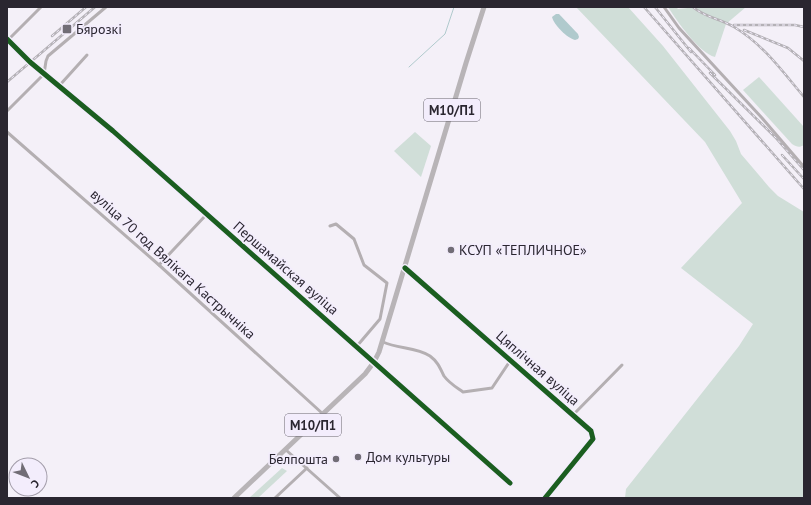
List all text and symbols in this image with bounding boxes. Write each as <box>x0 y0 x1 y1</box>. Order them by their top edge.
place label: Бярозкі <box>76 20 122 38</box>
marker: Бярозкі <box>61 23 73 35</box>
road number: М10/П1 <box>424 99 480 121</box>
street label: вуліца 70 год Вялікага Кастрычніка <box>87 185 259 343</box>
street label: Першамайская вуліца <box>230 217 342 319</box>
place label: КСУП «ТЕПЛИЧНОЕ» <box>459 241 587 259</box>
marker: КСУП «ТЕПЛИЧНОЕ» <box>446 245 456 255</box>
street label: Цяплічная вуліца <box>492 327 584 409</box>
road number: М10/П1 <box>285 414 341 436</box>
place label: Дом культуры <box>366 448 450 466</box>
place label: Белпошта <box>269 450 328 468</box>
marker: Дом культуры <box>353 452 363 462</box>
marker: Белпошта <box>331 454 341 464</box>
north arrow <box>8 457 48 497</box>
text: С <box>28 477 43 491</box>

